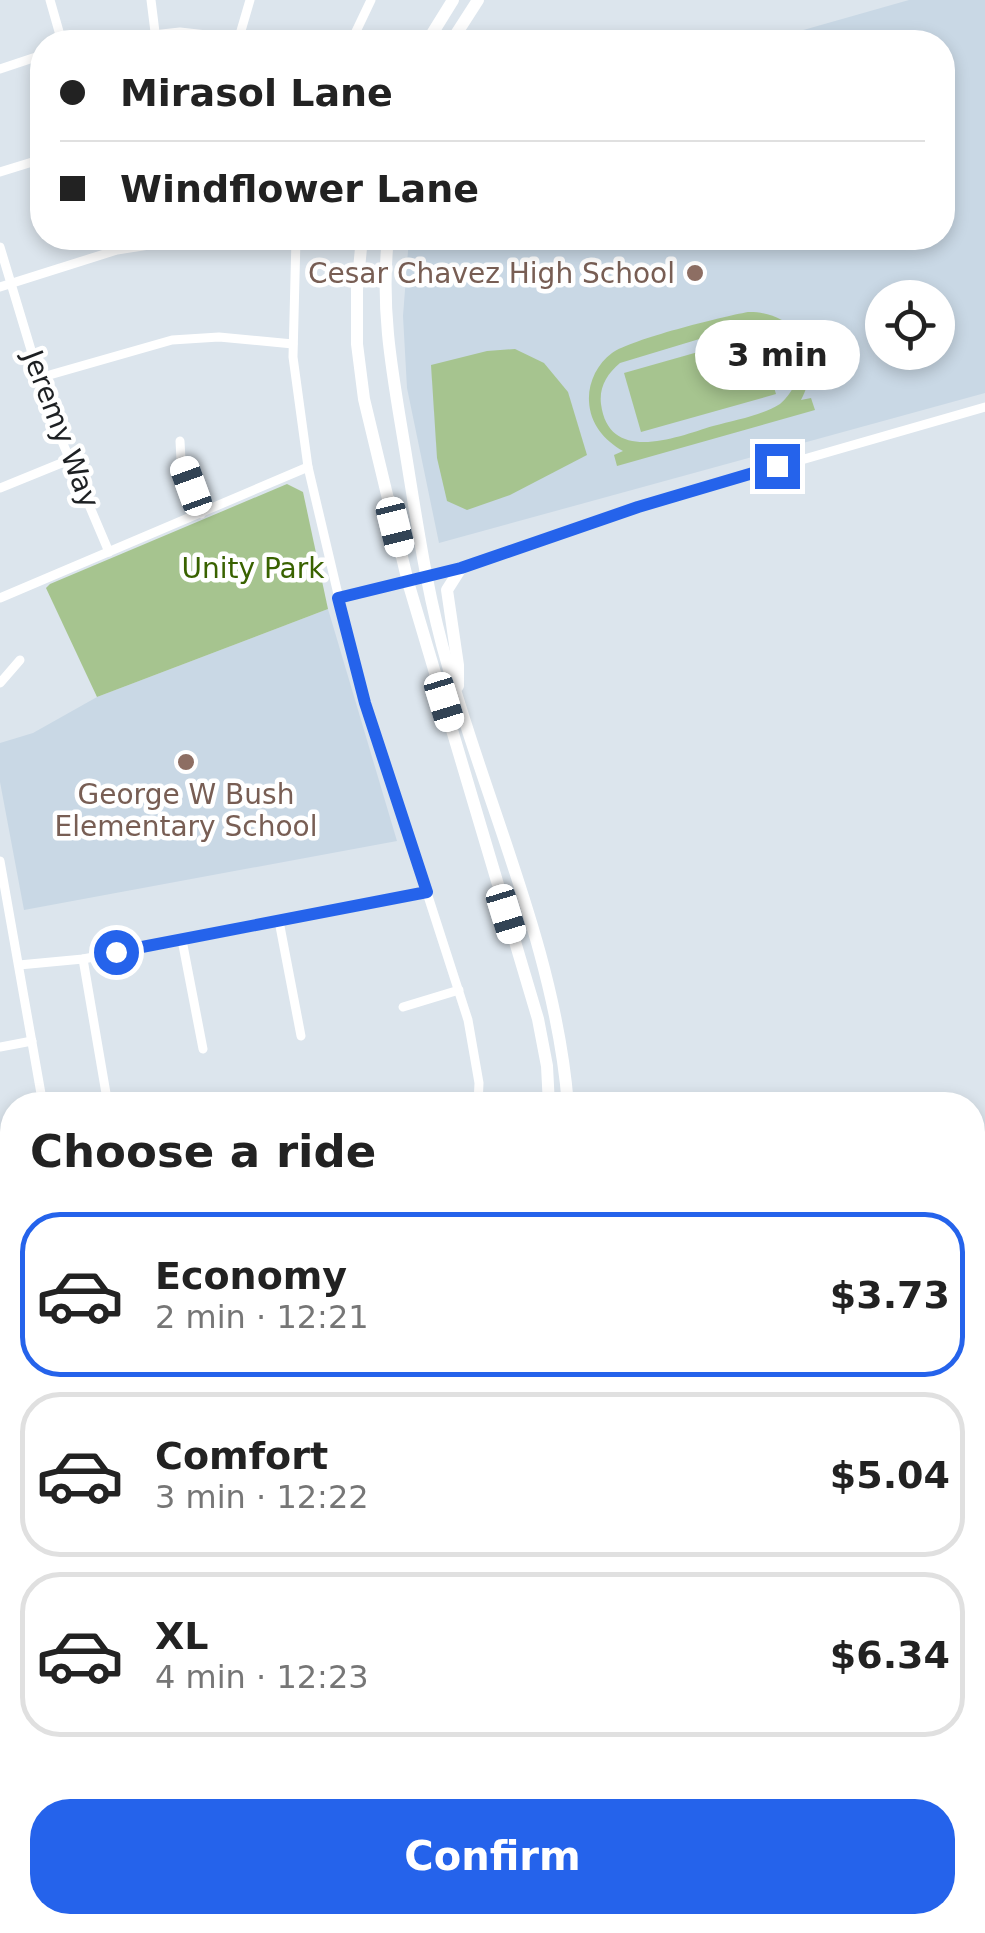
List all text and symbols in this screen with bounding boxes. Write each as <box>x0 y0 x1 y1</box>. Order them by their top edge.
text: Mirasol Lane <box>120 71 393 115</box>
text: Windflower Lane <box>120 167 479 211</box>
place label: Cesar Chavez High School <box>308 257 675 290</box>
marker: Cesar Chavez High School <box>684 262 706 284</box>
map controls <box>865 280 955 370</box>
button: locate <box>865 280 955 370</box>
callout: 3 min <box>694 321 860 391</box>
text: 3 min <box>727 336 828 374</box>
street label: Jeremy Way <box>15 344 106 512</box>
route end <box>755 444 800 489</box>
car <box>167 453 215 519</box>
car <box>373 494 417 560</box>
park label: Unity Park <box>182 552 325 585</box>
car <box>421 669 467 735</box>
marker: George W Bush Elementary School <box>175 751 197 773</box>
place label: George W Bush Elementary School <box>54 778 318 843</box>
car <box>483 881 529 947</box>
route start <box>94 930 139 975</box>
text: Choose a ride <box>30 1125 376 1178</box>
icon: car <box>35 1250 125 1340</box>
text: Economy <box>155 1254 347 1298</box>
text: $3.73 <box>830 1273 950 1317</box>
text: 2 min · 12:21 <box>155 1298 369 1336</box>
icon: car <box>35 1430 125 1520</box>
text: Comfort <box>155 1434 328 1478</box>
text: $5.04 <box>830 1453 950 1497</box>
text: 3 min · 12:22 <box>155 1478 369 1516</box>
icon: car <box>35 1610 125 1700</box>
text: XL <box>155 1614 209 1658</box>
text: $6.34 <box>830 1633 950 1677</box>
text: 4 min · 12:23 <box>155 1658 369 1696</box>
button: Confirm <box>30 1799 955 1914</box>

